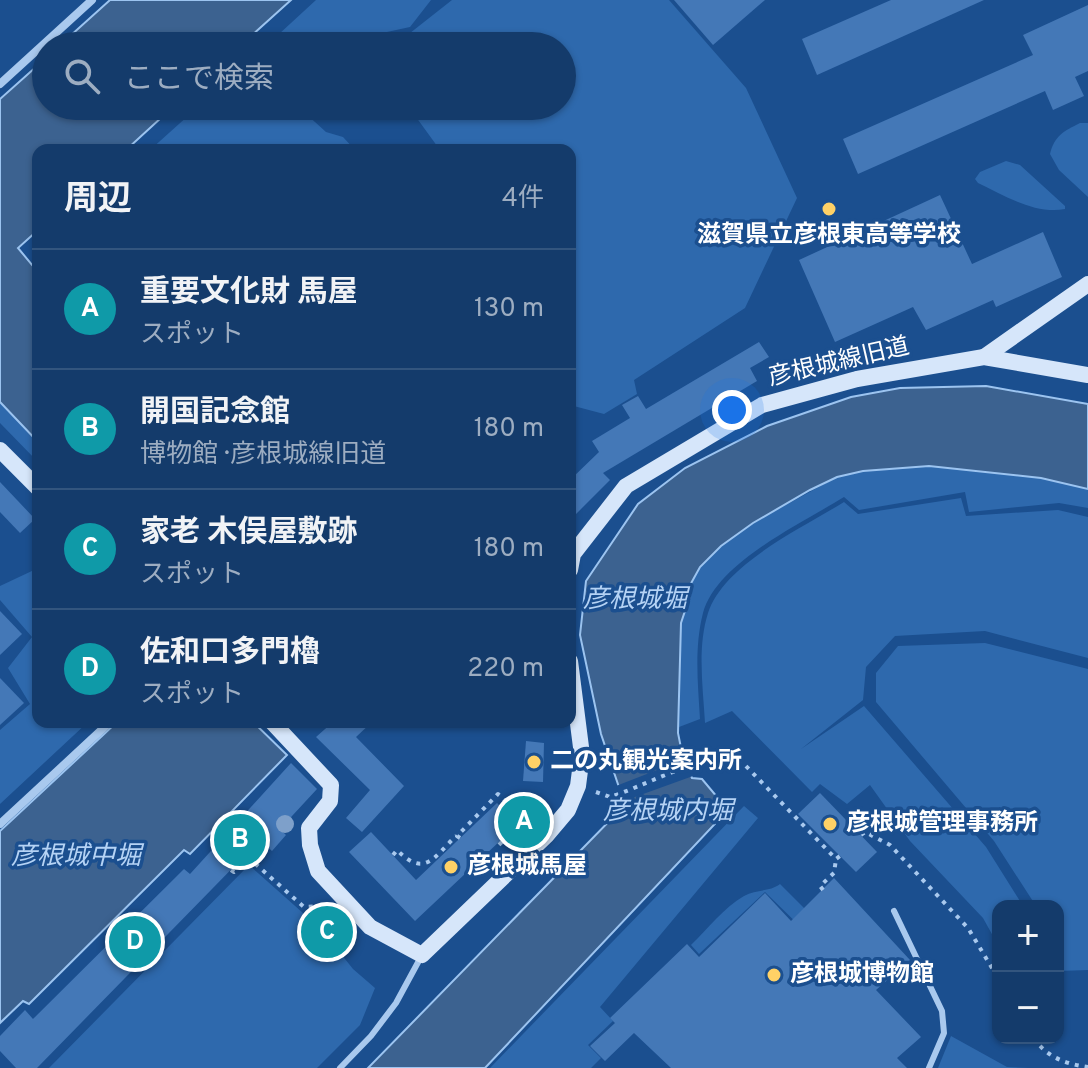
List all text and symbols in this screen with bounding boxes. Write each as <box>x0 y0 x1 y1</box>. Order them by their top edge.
search box <box>32 32 576 120</box>
icon: search <box>60 54 104 98</box>
text: ここで検索 <box>124 62 274 99</box>
text: 周辺 <box>64 179 132 222</box>
text: 4件 <box>502 183 544 216</box>
marker: 滋賀県立彦根東高等学校 <box>820 200 838 218</box>
place label: 滋賀県立彦根東高等学校 <box>697 221 961 251</box>
text: 重要文化財 馬屋 <box>140 275 358 312</box>
text: A <box>81 293 99 326</box>
text: 130 m <box>474 293 544 326</box>
text: スポット <box>140 319 244 352</box>
street label: 彦根城線旧道 <box>765 332 913 394</box>
your location <box>712 390 752 430</box>
text: 開国記念館 <box>140 395 290 432</box>
text: B <box>81 413 99 446</box>
text: 180 m <box>474 413 544 446</box>
text: 博物館 · 彦根城線旧道 <box>140 439 386 472</box>
text: 家老 木俣屋敷跡 <box>140 515 358 552</box>
text: C <box>82 533 98 566</box>
text: 180 m <box>474 533 544 566</box>
text: スポット <box>140 559 244 592</box>
water label: 彦根城堀 <box>583 584 691 617</box>
text: 佐和口多門櫓 <box>140 635 320 672</box>
text: D <box>81 653 99 686</box>
text: 220 m <box>467 653 544 686</box>
text: スポット <box>140 679 244 712</box>
place label: 二の丸観光案内所 <box>550 747 742 777</box>
marker: 二の丸観光案内所 <box>525 753 543 771</box>
pin: A <box>498 792 550 852</box>
water label: 彦根城内堀 <box>603 796 737 829</box>
place label: 彦根城管理事務所 <box>846 809 1038 839</box>
pin: B <box>214 810 266 870</box>
marker: 彦根城管理事務所 <box>821 815 839 833</box>
water label: 彦根城中堀 <box>11 841 145 874</box>
place label: 彦根城馬屋 <box>467 852 587 882</box>
marker: 彦根城馬屋 <box>442 858 460 876</box>
map controls <box>992 900 1064 1044</box>
button: + <box>992 900 1064 972</box>
pin: C <box>301 902 353 962</box>
pin: D <box>109 912 161 972</box>
place label: 彦根城博物館 <box>790 960 934 990</box>
marker: 彦根城博物館 <box>765 966 783 984</box>
button: − <box>992 972 1064 1044</box>

